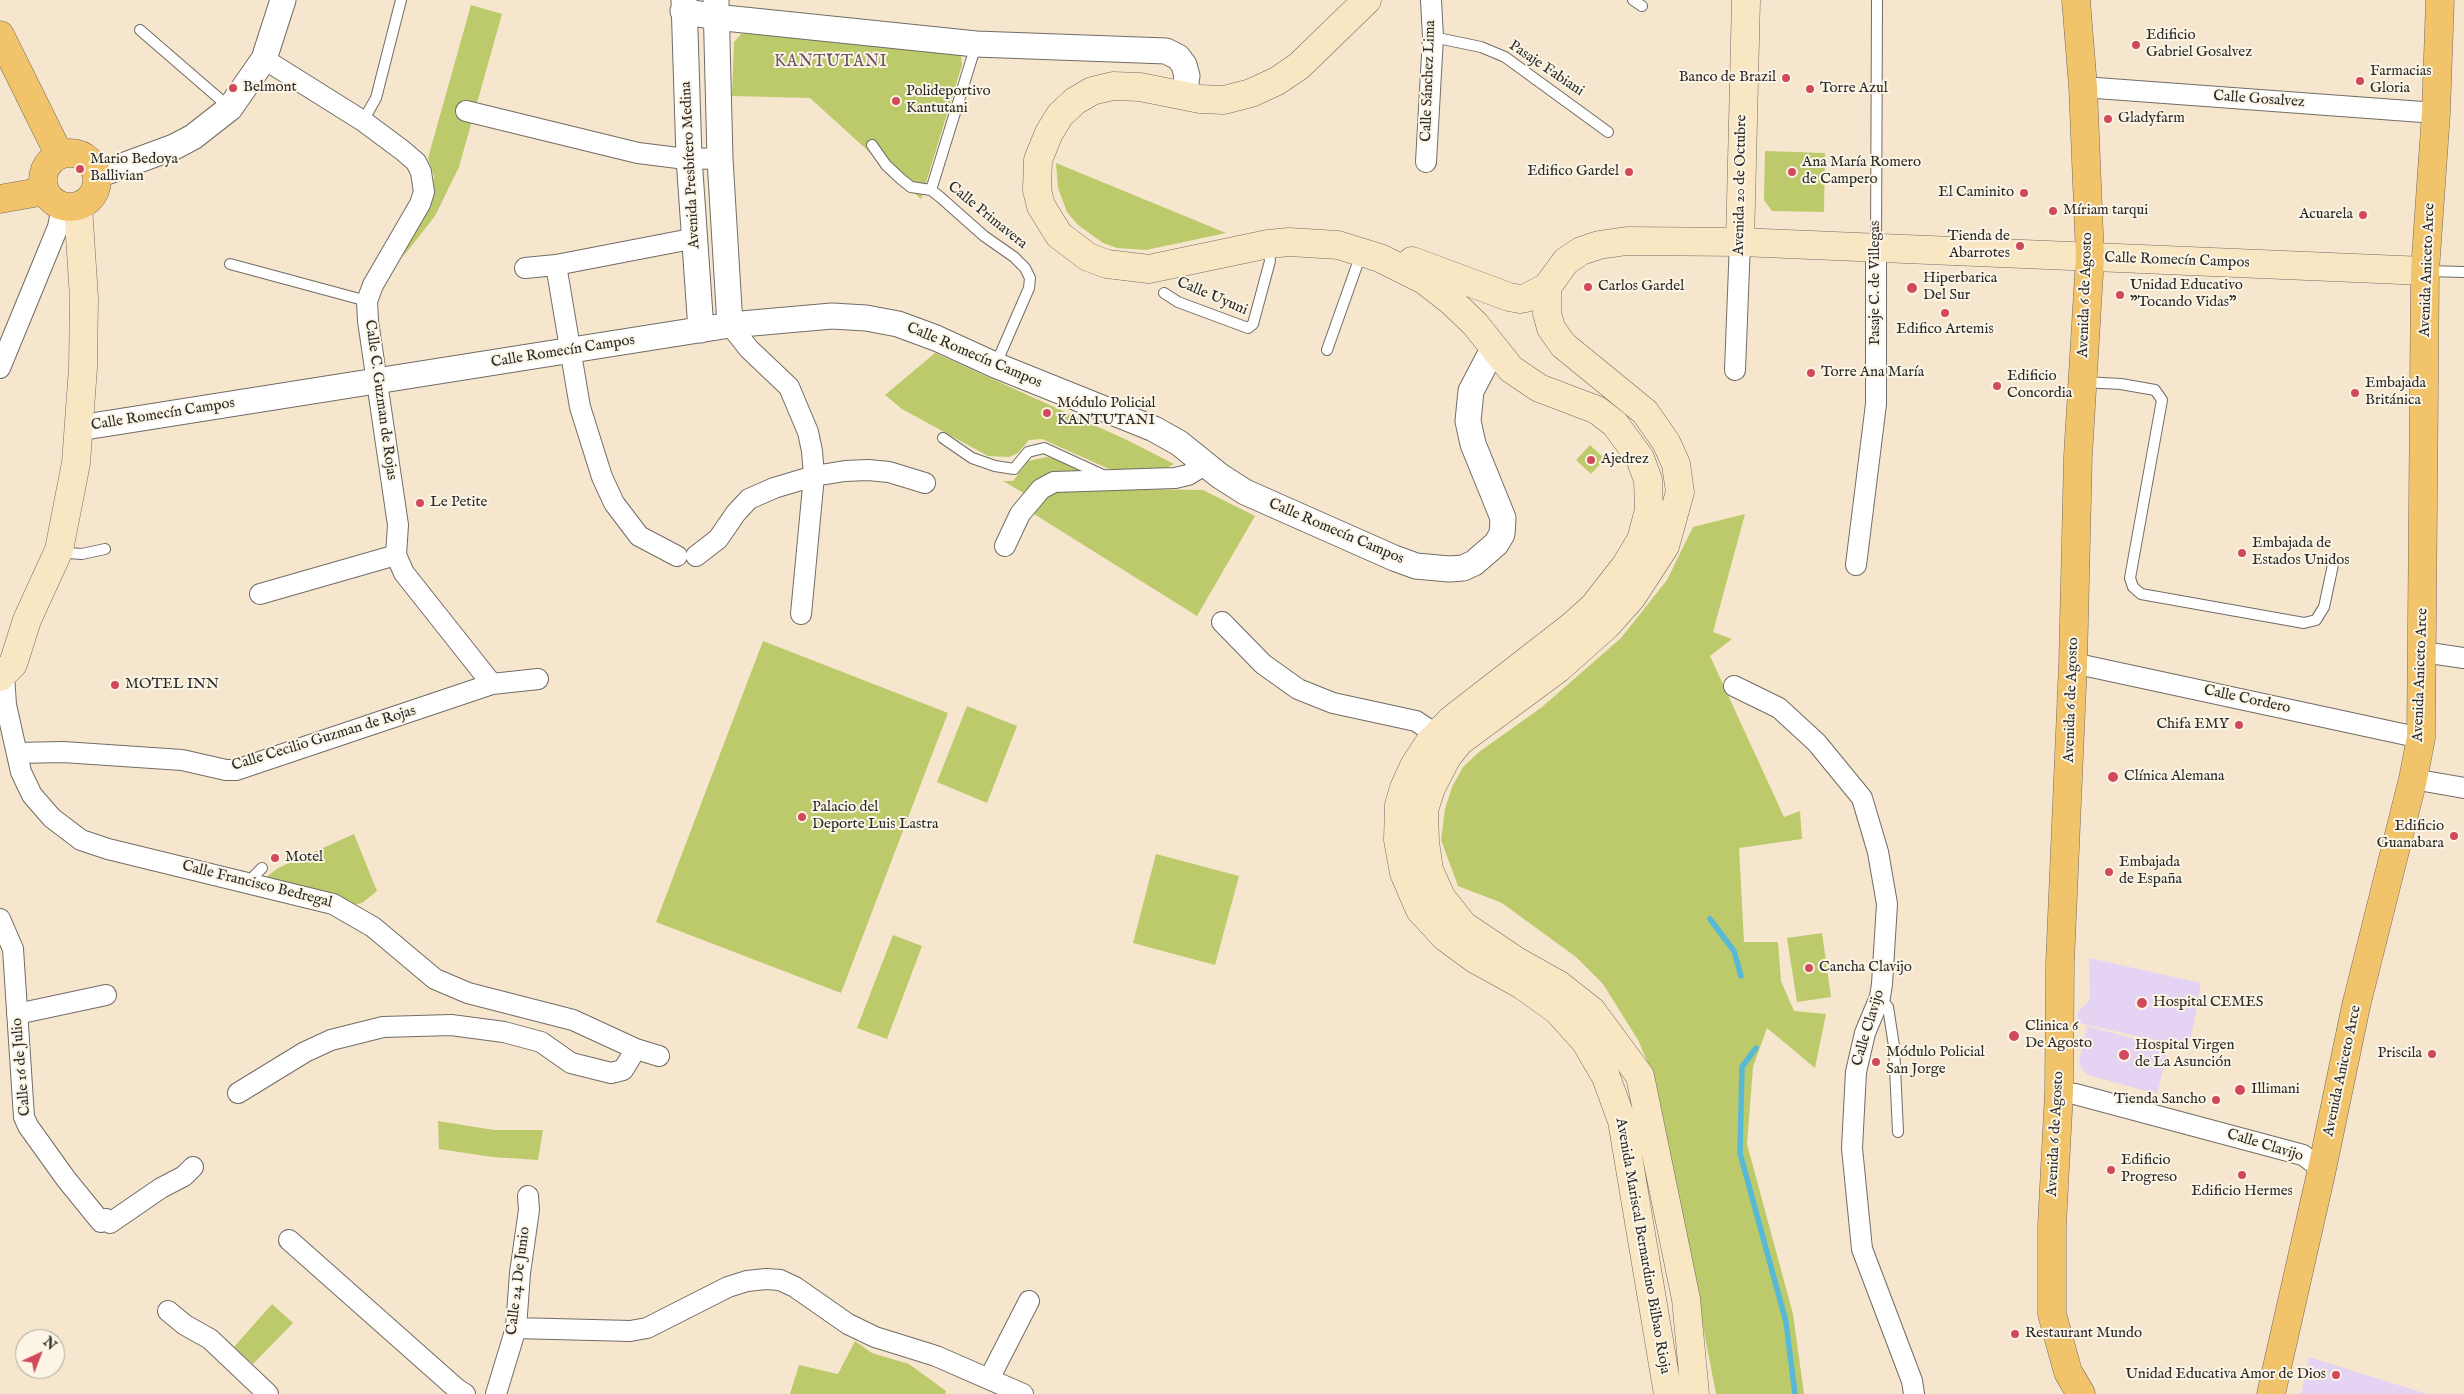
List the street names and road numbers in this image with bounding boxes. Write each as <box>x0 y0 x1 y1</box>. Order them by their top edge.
street label: Calle Sánchez Lima <box>1418 20 1440 142</box>
street label: Pasaje Fabiani <box>1505 37 1587 101</box>
street label: Avenida Presbítero Medina <box>678 81 704 249</box>
street label: Calle Gosalvez <box>2213 88 2305 112</box>
street label: Avenida 20 de Octubre <box>1731 114 1751 256</box>
street label: Calle Primavera <box>944 178 1030 254</box>
street label: Avenida Aniceto Arce <box>2417 203 2439 337</box>
street label: Pasaje C. de Villegas <box>1867 221 1885 345</box>
street label: Avenida 6 de Agosto <box>2075 232 2097 358</box>
street label: Calle Romecín Campos <box>2104 249 2250 273</box>
street label: Calle Uyuni <box>1174 274 1250 320</box>
street label: Calle C. Guzman de Rojas <box>360 319 400 481</box>
street label: Calle Romecín Campos <box>904 319 1044 393</box>
street label: Calle Romecín Campos <box>490 332 636 372</box>
street label: Calle Romecín Campos <box>90 395 236 435</box>
street label: Calle Romecín Campos <box>1266 495 1406 569</box>
street label: Avenida Aniceto Arce <box>2410 608 2432 742</box>
street label: Avenida 6 de Agosto <box>2061 637 2083 763</box>
street label: Calle Cordero <box>2202 682 2292 718</box>
street label: Calle Cecilio Guzman de Rojas <box>230 702 418 776</box>
street label: Calle Francisco Bedregal <box>180 858 334 912</box>
street label: Calle Clavijo <box>1849 988 1889 1068</box>
street label: Avenida Aniceto Arce <box>2320 1004 2366 1138</box>
street label: Calle 16 de Julio <box>9 1017 35 1117</box>
street label: Avenida 6 de Agosto <box>2044 1071 2068 1197</box>
street label: Avenida Mariscal Bernardino Bilbao Rioja <box>1611 1117 1673 1375</box>
street label: Calle Clavijo <box>2225 1126 2305 1166</box>
street label: Calle 24 De Junio <box>503 1226 535 1336</box>

